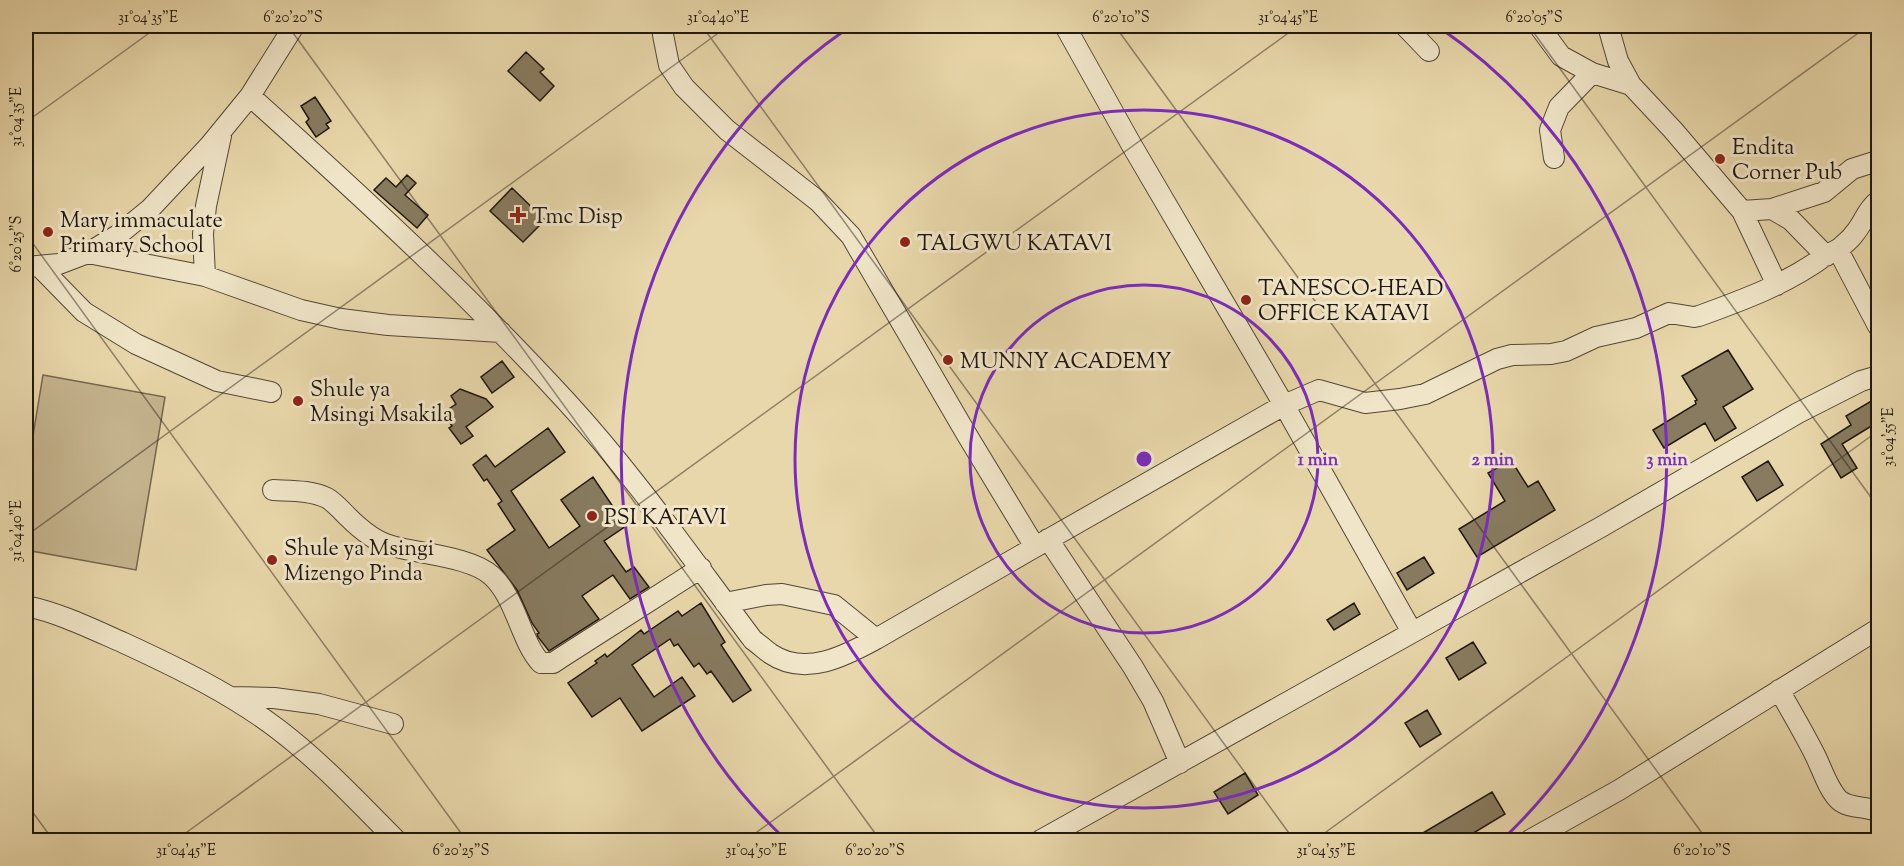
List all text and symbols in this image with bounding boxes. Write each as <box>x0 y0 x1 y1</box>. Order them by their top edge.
text: 31°04'35"E <box>118 8 178 29</box>
text: 6°20'20"S <box>263 8 323 29</box>
text: 31°04'40"E <box>687 8 749 29</box>
text: 6°20'10"S <box>1092 8 1150 29</box>
text: 31°04'45"E <box>1258 8 1318 29</box>
text: 6°20'05"S <box>1505 8 1563 29</box>
text: 31°04'35"E <box>7 87 28 147</box>
place label: Endita Corner Pub <box>1732 133 1842 190</box>
marker: Endita Corner Pub <box>1713 152 1727 166</box>
place label: Tmc Disp <box>532 202 623 234</box>
place label: Mary immaculate Primary School <box>60 206 223 263</box>
marker: Tmc Disp <box>509 206 527 224</box>
text: 6°20'25"S <box>7 215 28 273</box>
marker: Mary immaculate Primary School <box>41 225 55 239</box>
place label: TALGWU KATAVI <box>917 229 1112 261</box>
marker: TALGWU KATAVI <box>898 235 912 249</box>
place label: TANESCO-HEAD OFFICE KATAVI <box>1258 274 1443 331</box>
marker: TANESCO-HEAD OFFICE KATAVI <box>1239 293 1253 307</box>
place label: MUNNY ACADEMY <box>960 347 1172 379</box>
marker: MUNNY ACADEMY <box>941 353 955 367</box>
place label: Shule ya Msingi Msakila <box>310 375 453 432</box>
marker: Shule ya Msingi Msakila <box>291 394 305 408</box>
text: 31°04'55"E <box>1879 407 1900 467</box>
text: 1 min <box>1298 448 1339 474</box>
text: 2 min <box>1472 448 1515 474</box>
text: 3 min <box>1646 448 1688 474</box>
centre of rings <box>1134 449 1154 469</box>
text: 31°04'40"E <box>7 500 28 562</box>
place label: PSI KATAVI <box>604 503 727 535</box>
marker: PSI KATAVI <box>585 509 599 523</box>
place label: Shule ya Msingi Mizengo Pinda <box>284 534 434 591</box>
marker: Shule ya Msingi Mizengo Pinda <box>265 553 279 567</box>
text: 31°04'45"E <box>156 841 216 862</box>
text: 6°20'25"S <box>432 841 490 862</box>
text: 31°04'50"E <box>725 841 787 862</box>
text: 6°20'20"S <box>845 841 905 862</box>
text: 31°04'55"E <box>1296 841 1356 862</box>
text: 6°20'10"S <box>1673 841 1731 862</box>

